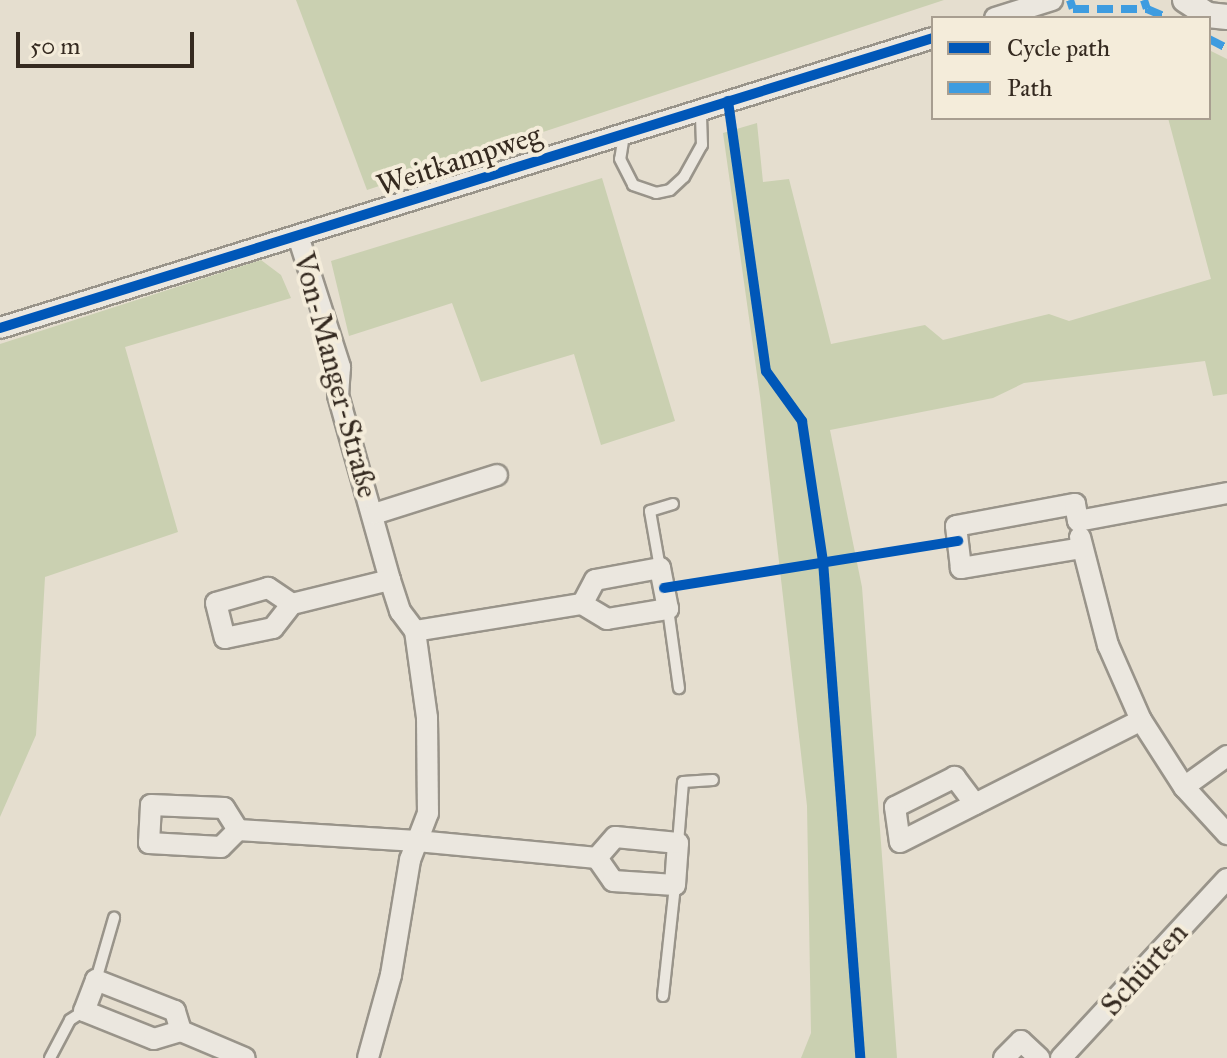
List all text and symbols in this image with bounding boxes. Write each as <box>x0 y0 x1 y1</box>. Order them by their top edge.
scale bar <box>20 16 198 66</box>
legend <box>931 16 1211 120</box>
text: 50 m <box>30 31 80 61</box>
text: Cycle path <box>1007 33 1110 63</box>
text: Path <box>1007 73 1052 103</box>
street label: Weitkampweg <box>372 116 546 204</box>
street label: Von-Manger-Straße <box>286 248 386 502</box>
street label: Schürten <box>1093 915 1195 1023</box>

